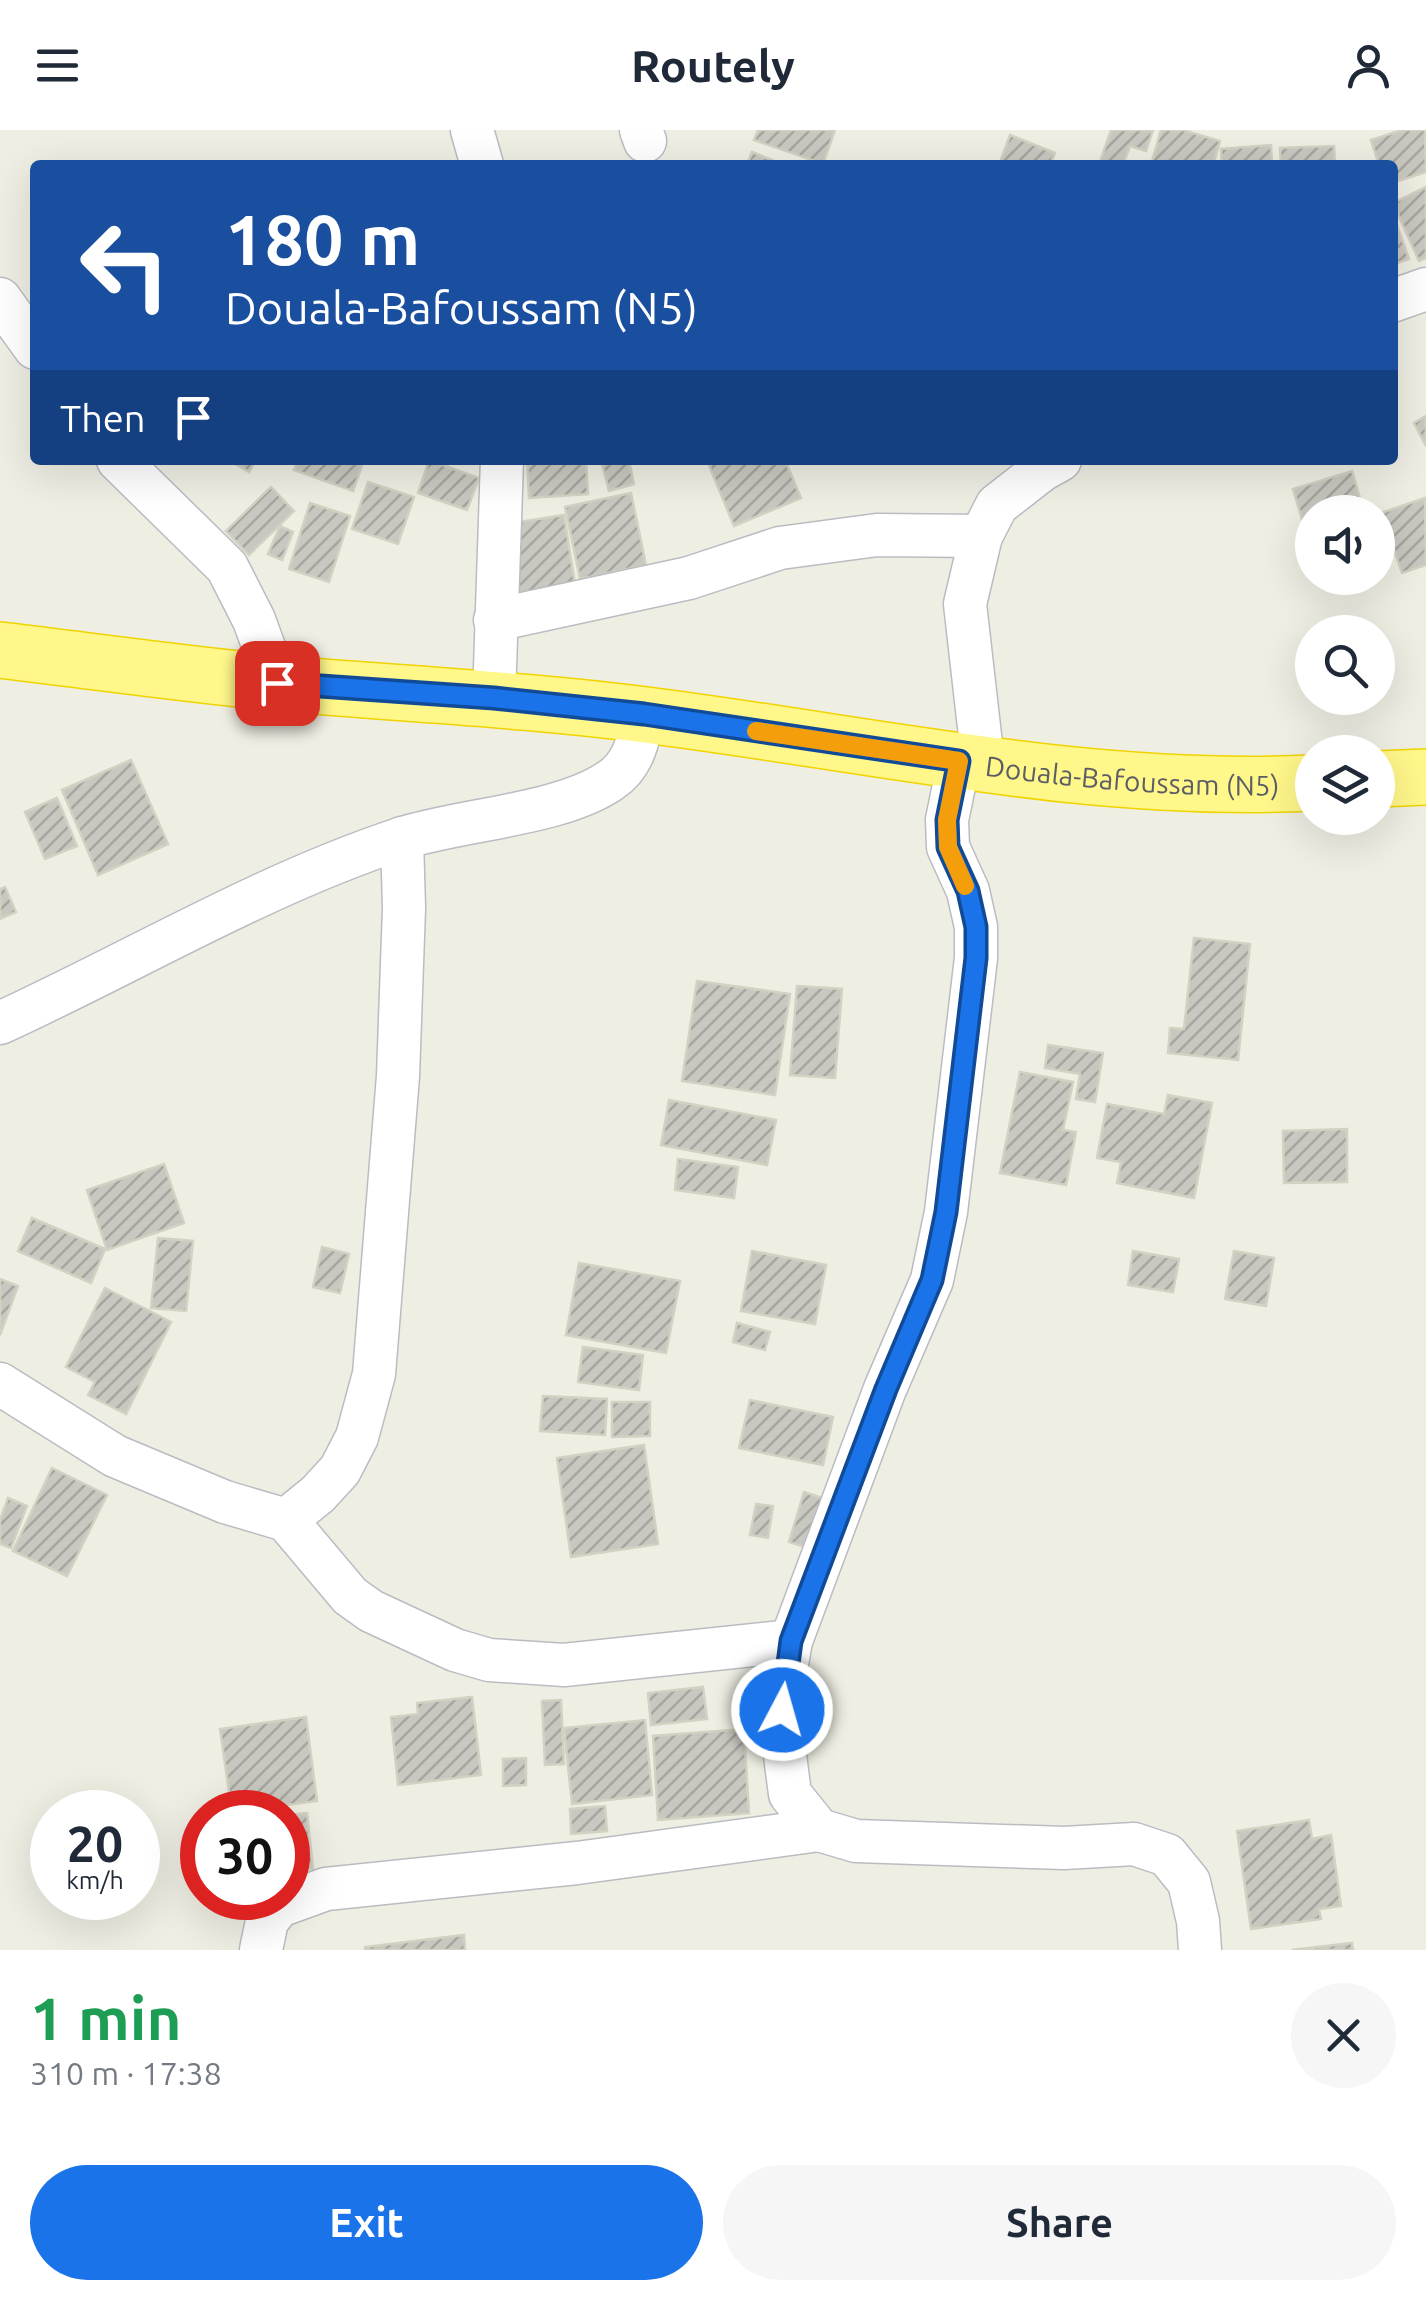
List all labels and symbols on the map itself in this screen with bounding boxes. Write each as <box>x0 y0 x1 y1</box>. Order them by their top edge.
pin <box>235 641 320 726</box>
street label: Douala-Bafoussam (N5) <box>984 749 1280 801</box>
position arrow <box>730 1658 834 1762</box>
speed limit sign: 30 <box>180 1790 310 1920</box>

